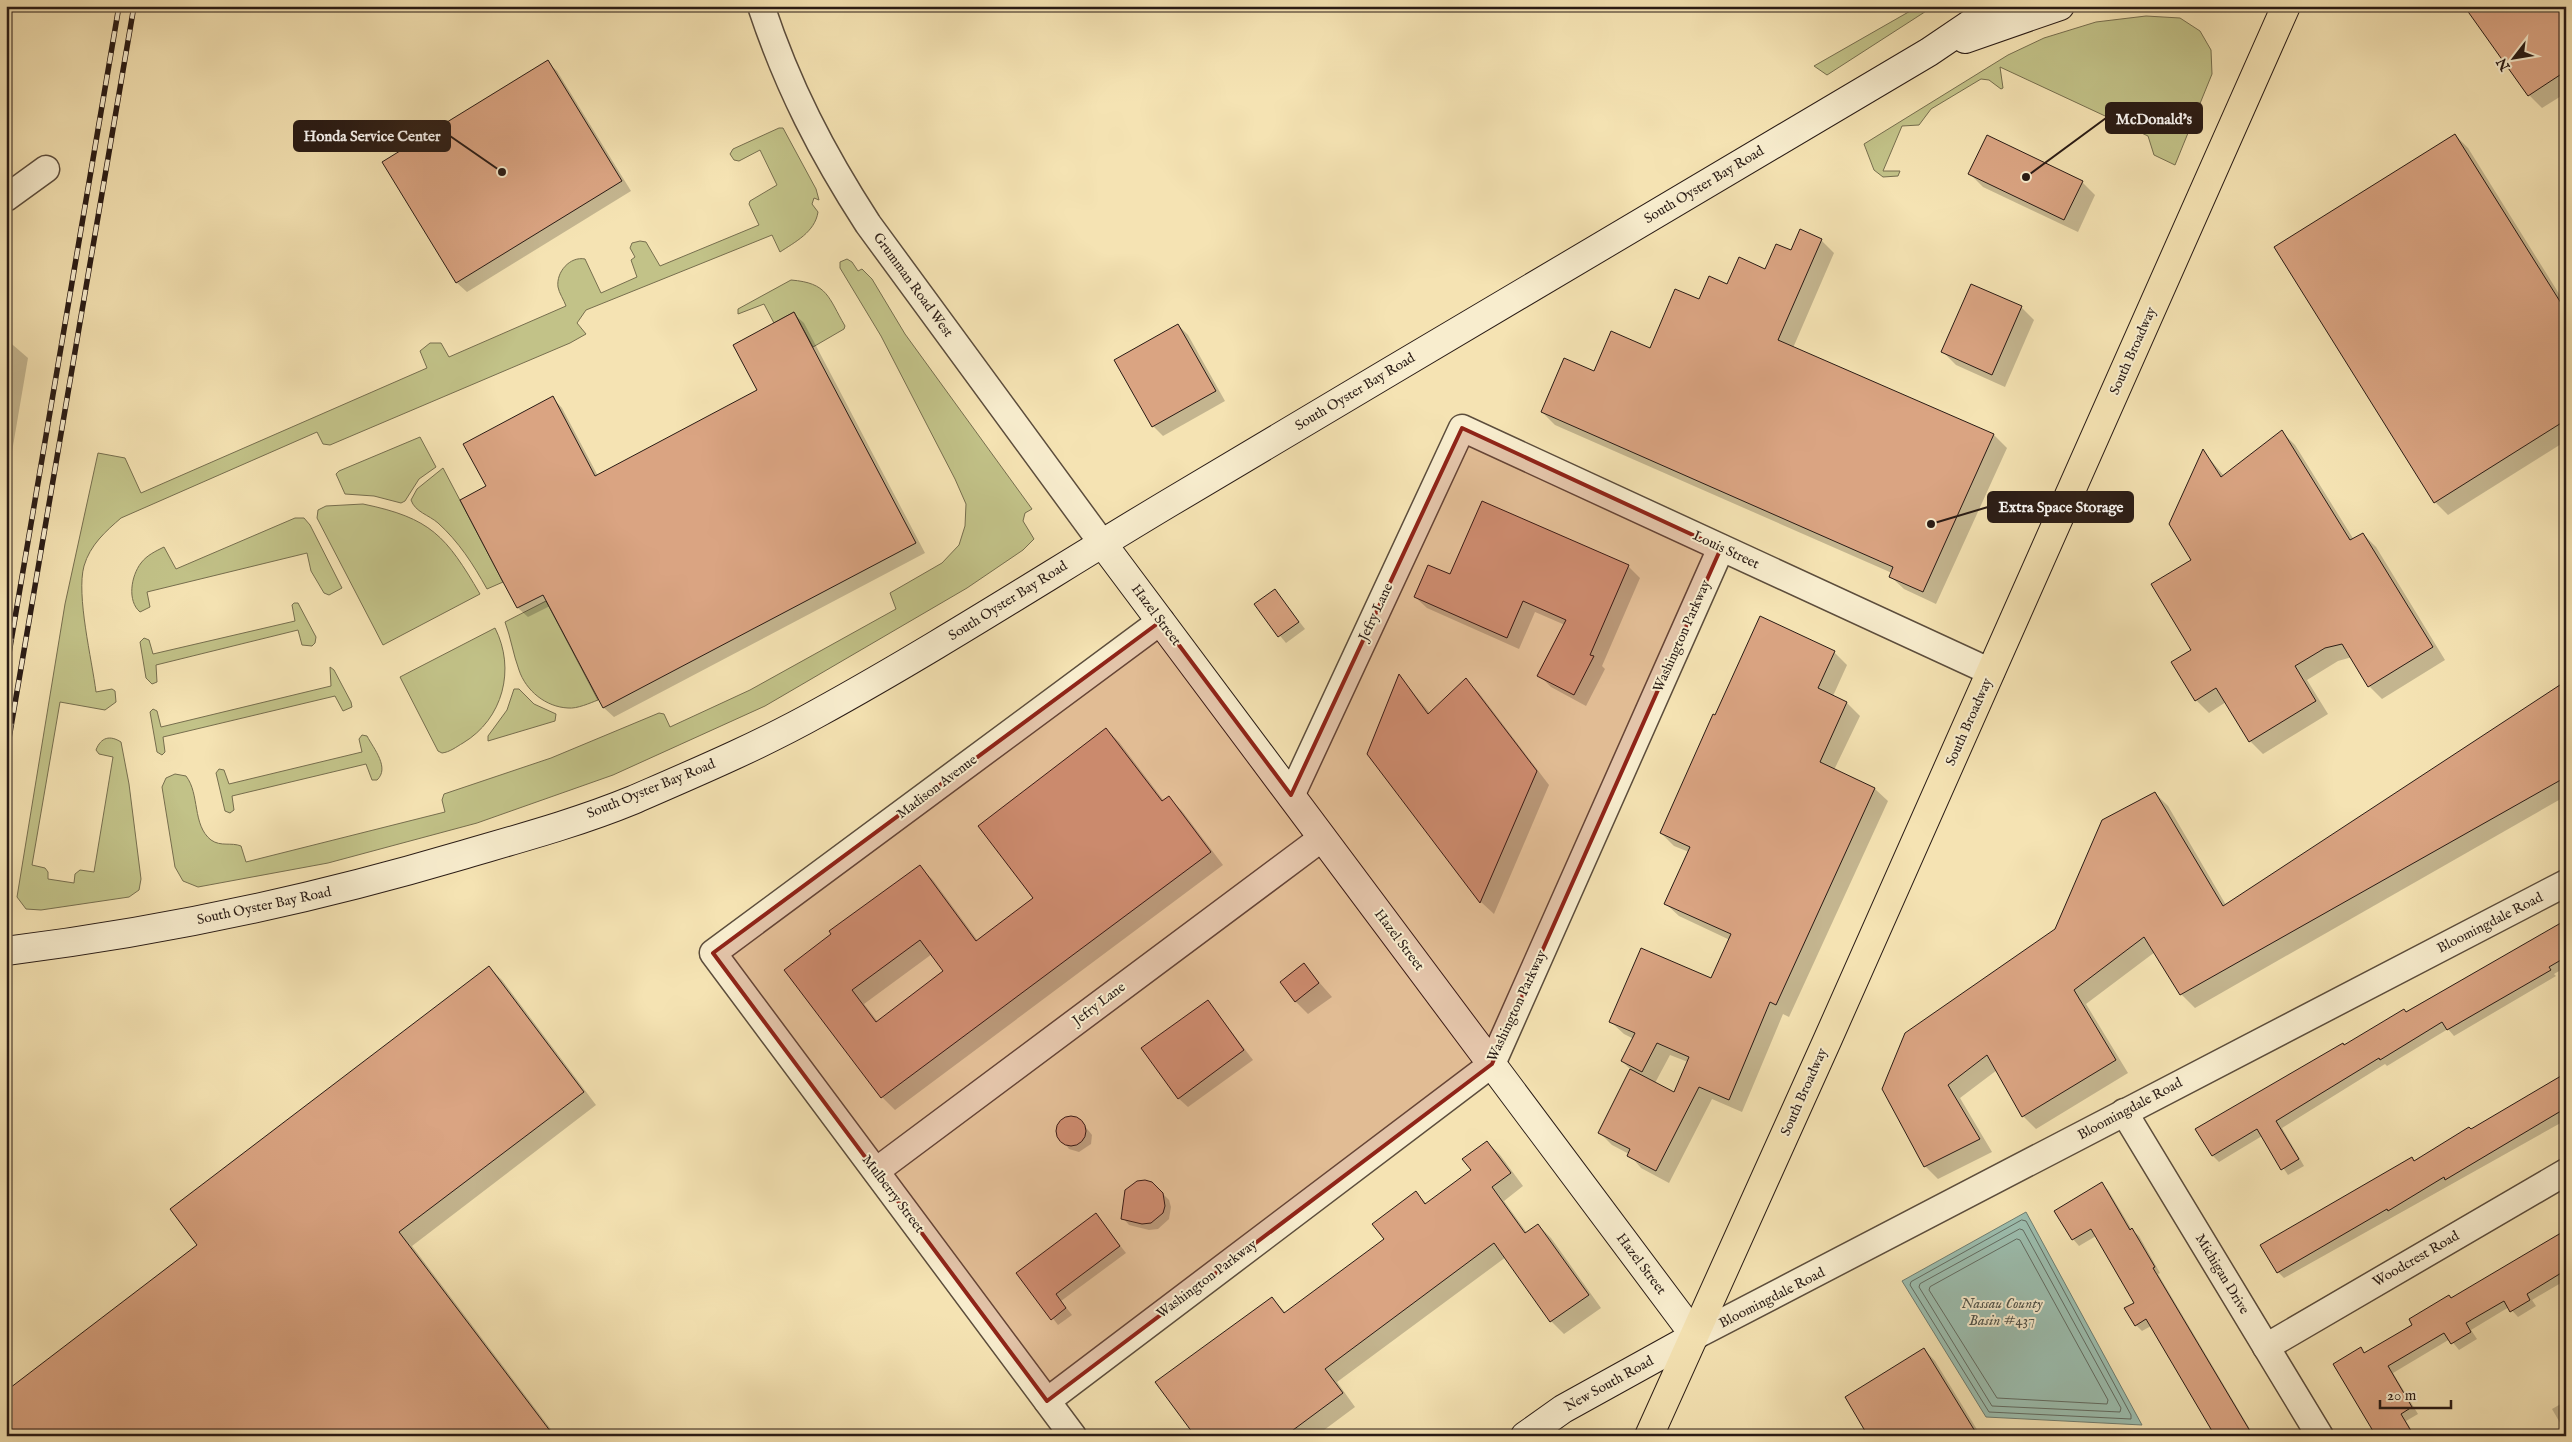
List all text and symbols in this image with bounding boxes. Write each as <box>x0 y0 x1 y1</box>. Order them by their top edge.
north arrow <box>2490 32 2540 82</box>
text: N <box>2493 54 2515 75</box>
callout: McDonald's <box>2106 103 2202 133</box>
text: McDonald's <box>2116 110 2193 129</box>
callout: Honda Service Center <box>294 121 450 151</box>
text: Honda Service Center <box>304 127 441 146</box>
street label: South Oyster Bay Road <box>1641 142 1768 228</box>
street label: Grumman Road West <box>869 229 957 341</box>
street label: South Broadway <box>2106 304 2160 398</box>
street label: South Oyster Bay Road <box>1292 349 1419 435</box>
callout: Extra Space Storage <box>1988 492 2133 522</box>
text: Extra Space Storage <box>1999 498 2124 517</box>
street label: Louis Street <box>1690 527 1762 573</box>
street label: South Oyster Bay Road <box>945 557 1071 645</box>
street label: Washington Parkway <box>1649 577 1715 695</box>
street label: Jefry Lane <box>1354 580 1397 646</box>
street label: Hazel Street <box>1127 581 1185 650</box>
street label: South Broadway <box>1942 675 1996 769</box>
street label: Madison Avenue <box>893 751 981 823</box>
street label: South Oyster Bay Road <box>584 755 718 823</box>
street label: South Oyster Bay Road <box>195 883 333 929</box>
street label: Bloomingdale Road <box>2434 888 2546 957</box>
street label: Hazel Street <box>1370 906 1428 975</box>
street label: Washington Parkway <box>1483 947 1551 1065</box>
street label: Jefry Lane <box>1067 978 1130 1031</box>
street label: South Broadway <box>1777 1045 1831 1139</box>
street label: Bloomingdale Road <box>2075 1074 2186 1144</box>
street label: Mulberry Street <box>858 1151 928 1237</box>
street label: Woodcrest Road <box>2369 1227 2463 1291</box>
street label: Hazel Street <box>1612 1230 1670 1299</box>
street label: Michigan Drive <box>2191 1230 2253 1318</box>
street label: Washington Parkway <box>1153 1235 1261 1323</box>
street label: Bloomingdale Road <box>1716 1263 1828 1332</box>
water label: Nassau County Basin #437 <box>1961 1294 2043 1330</box>
street label: New South Road <box>1561 1352 1657 1416</box>
scale bar <box>2380 1377 2451 1409</box>
text: 20 m <box>2387 1386 2417 1405</box>

